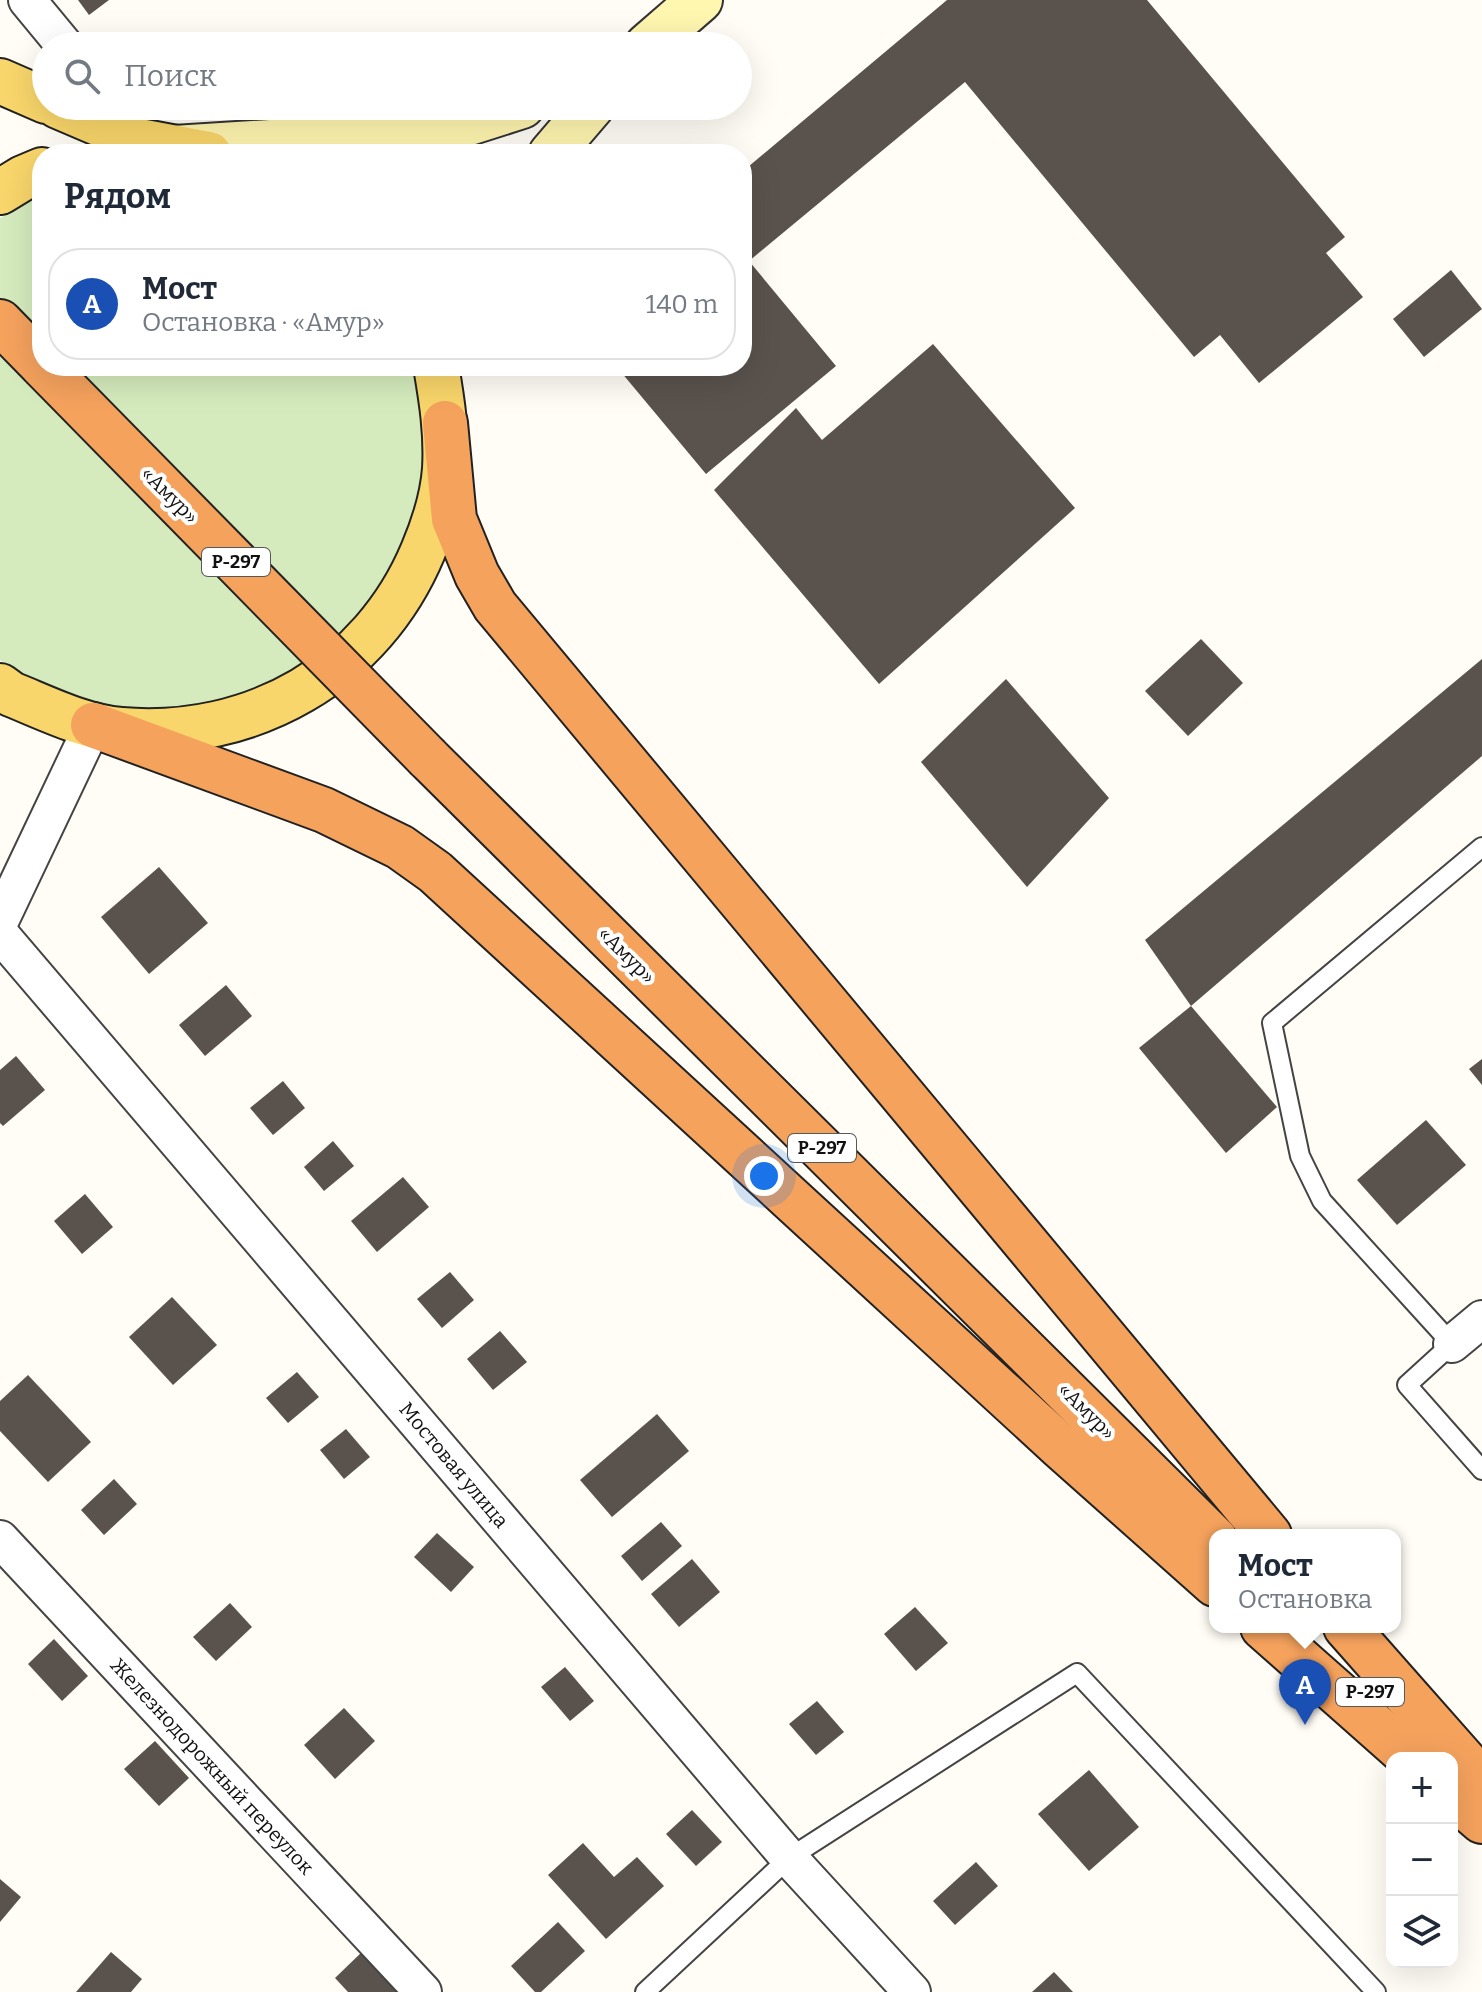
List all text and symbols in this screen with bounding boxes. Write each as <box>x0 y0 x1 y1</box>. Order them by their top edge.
search box <box>32 32 752 120</box>
icon: search <box>60 54 104 98</box>
text: Поиск <box>124 58 217 94</box>
text: Рядом <box>64 176 171 217</box>
text: Мост <box>142 271 217 307</box>
text: A <box>83 289 101 320</box>
text: 140 m <box>646 289 718 320</box>
text: Остановка · «Амур» <box>142 307 385 338</box>
street label: «Амур» <box>136 461 204 529</box>
road number: Р-297 <box>202 548 270 576</box>
street label: «Амур» <box>593 921 661 989</box>
road number: Р-297 <box>788 1134 856 1162</box>
your location <box>744 1156 784 1196</box>
street label: «Амур» <box>1053 1377 1121 1445</box>
street label: Мостовая улица <box>394 1397 514 1533</box>
popup <box>1209 1529 1401 1633</box>
text: Мост <box>1238 1548 1313 1584</box>
text: Остановка <box>1238 1584 1372 1615</box>
street label: Железнодорожный переулок <box>105 1653 319 1879</box>
pin: A <box>1279 1659 1331 1725</box>
road number: Р-297 <box>1336 1678 1404 1706</box>
map controls <box>1386 1752 1458 1968</box>
button: + <box>1386 1752 1458 1824</box>
button: − <box>1386 1824 1458 1896</box>
button: layers <box>1386 1896 1458 1968</box>

